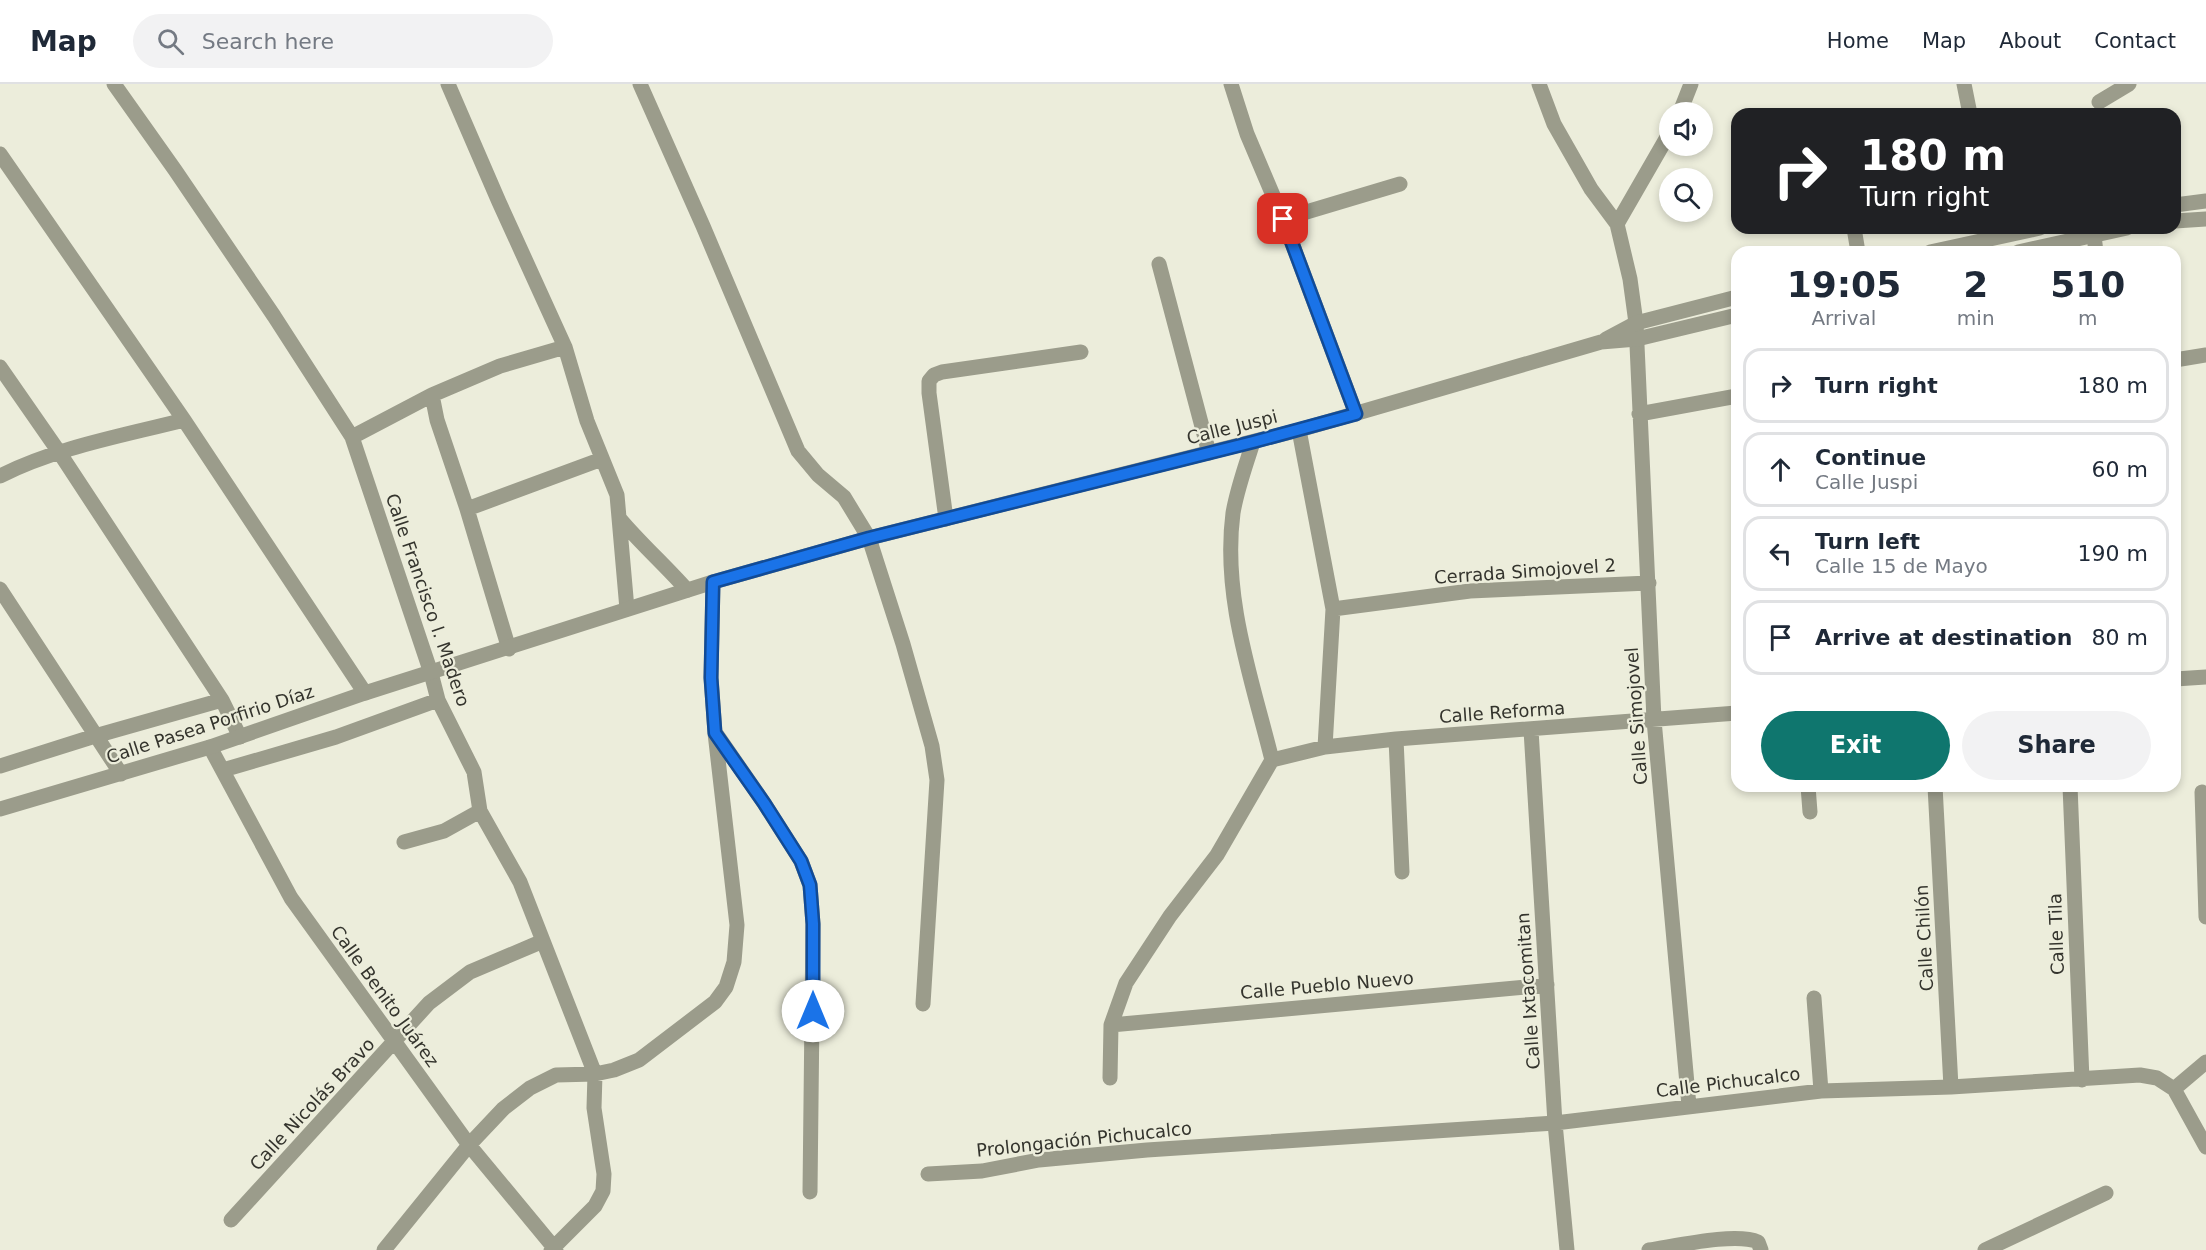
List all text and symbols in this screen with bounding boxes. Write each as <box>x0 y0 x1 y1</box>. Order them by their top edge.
search box <box>133 14 553 68</box>
text: Map <box>30 25 97 58</box>
icon: search <box>154 25 187 58</box>
text: Search here <box>202 29 334 54</box>
text: Home <box>1827 29 1889 53</box>
text: Map <box>1922 29 1966 53</box>
text: About <box>1999 29 2061 53</box>
text: Contact <box>2094 29 2176 53</box>
map controls <box>1659 102 1713 222</box>
button: sound <box>1659 102 1713 156</box>
text: 180 m <box>1860 131 2006 180</box>
icon: right <box>1761 132 1839 210</box>
button: search <box>1659 168 1713 222</box>
text: Turn right <box>1860 181 1989 212</box>
pin <box>1257 193 1308 244</box>
icon: arrive <box>1266 202 1299 235</box>
text: 19:05 <box>1787 264 1901 305</box>
text: 2 <box>1963 264 1988 305</box>
text: 510 <box>2050 264 2125 305</box>
text: Arrival <box>1811 306 1876 330</box>
text: min <box>1957 306 1995 330</box>
text: m <box>2078 306 2098 330</box>
icon: right <box>1764 369 1797 402</box>
text: Turn right <box>1815 373 1938 398</box>
text: 180 m <box>2078 373 2148 398</box>
street label: Calle Juspi <box>1184 406 1280 448</box>
text: Continue <box>1815 445 1926 470</box>
icon: ahead <box>1764 453 1797 486</box>
text: 60 m <box>2092 457 2148 482</box>
text: Calle Juspi <box>1815 470 1918 494</box>
street label: Calle Francisco I. Madero <box>382 491 474 709</box>
text: Turn left <box>1815 529 1920 554</box>
icon: left <box>1764 537 1797 570</box>
text: 190 m <box>2078 541 2148 566</box>
street label: Cerrada Simojovel 2 <box>1433 554 1617 588</box>
text: Calle 15 de Mayo <box>1815 554 1988 578</box>
icon: arrive <box>1764 621 1797 654</box>
text: Arrive at destination <box>1815 625 2072 650</box>
text: 80 m <box>2092 625 2148 650</box>
street label: Calle Simojovel <box>1621 646 1651 786</box>
street label: Calle Pasea Porfirio Díaz <box>104 680 316 768</box>
street label: Calle Reforma <box>1438 697 1566 727</box>
button: Exit <box>1761 711 1950 780</box>
button: Share <box>1962 711 2151 780</box>
street label: Calle Chilón <box>1911 884 1937 992</box>
street label: Calle Tila <box>2044 893 2068 975</box>
street label: Calle Ixtacomitan <box>1512 912 1544 1070</box>
street label: Calle Benito Juárez <box>327 921 443 1071</box>
street label: Calle Pueblo Nuevo <box>1239 967 1415 1003</box>
position arrow <box>781 979 845 1043</box>
street label: Calle Nicolás Bravo <box>245 1033 379 1175</box>
street label: Calle Pichucalco <box>1655 1063 1801 1101</box>
street label: Prolongación Pichucalco <box>975 1117 1193 1161</box>

